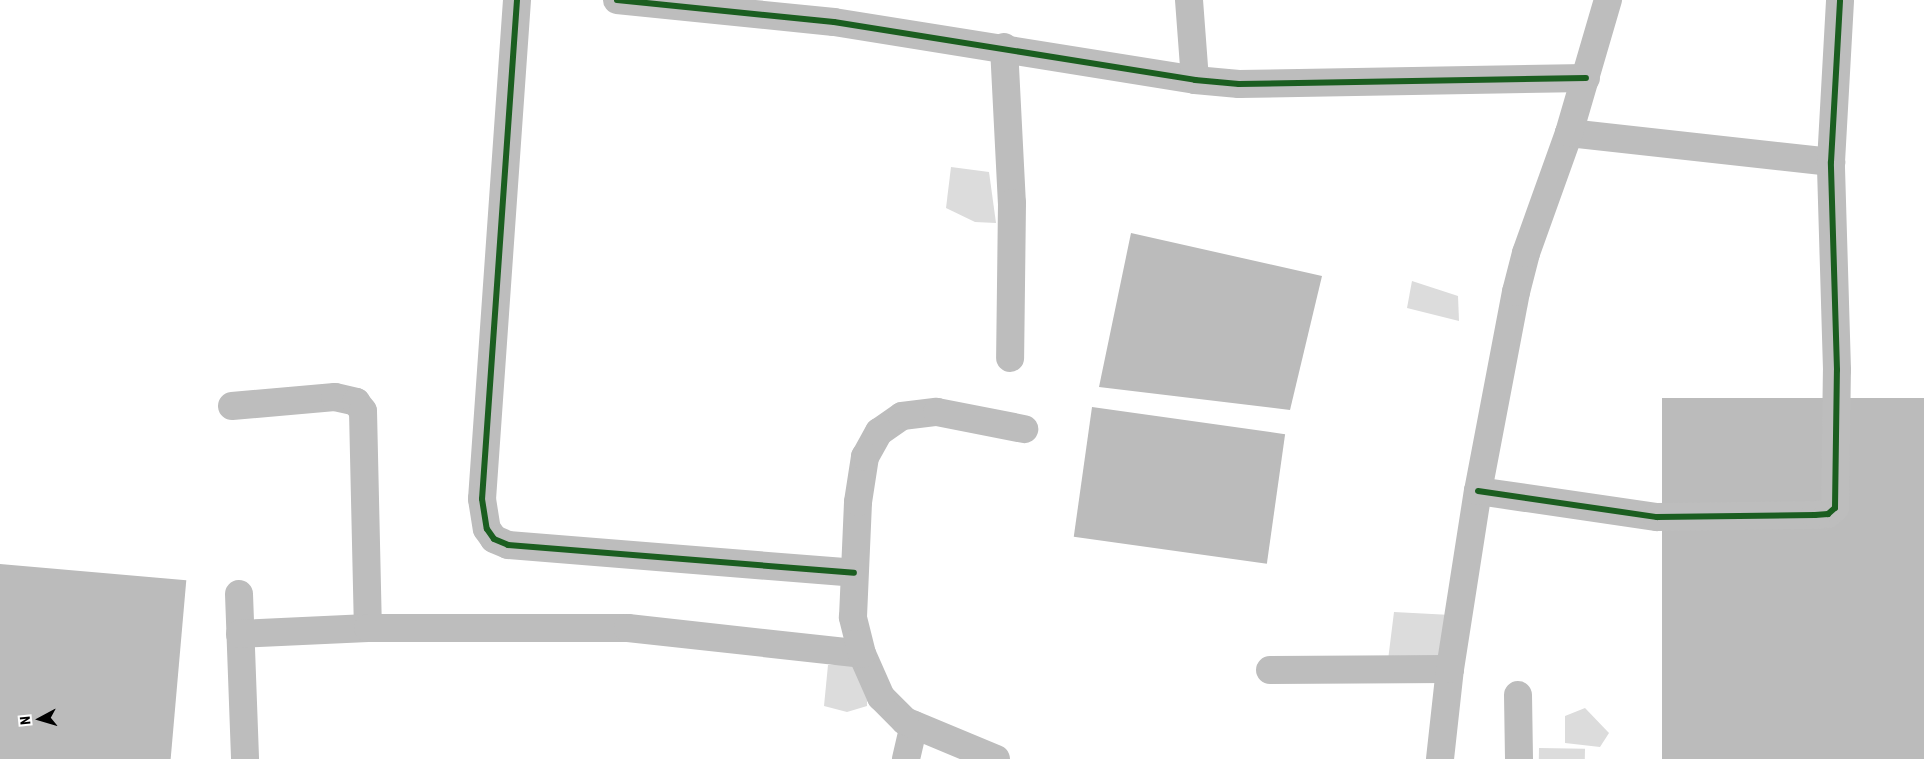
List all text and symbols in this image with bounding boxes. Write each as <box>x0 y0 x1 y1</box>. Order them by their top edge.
north arrow <box>15 694 65 744</box>
text: N <box>17 715 33 726</box>

